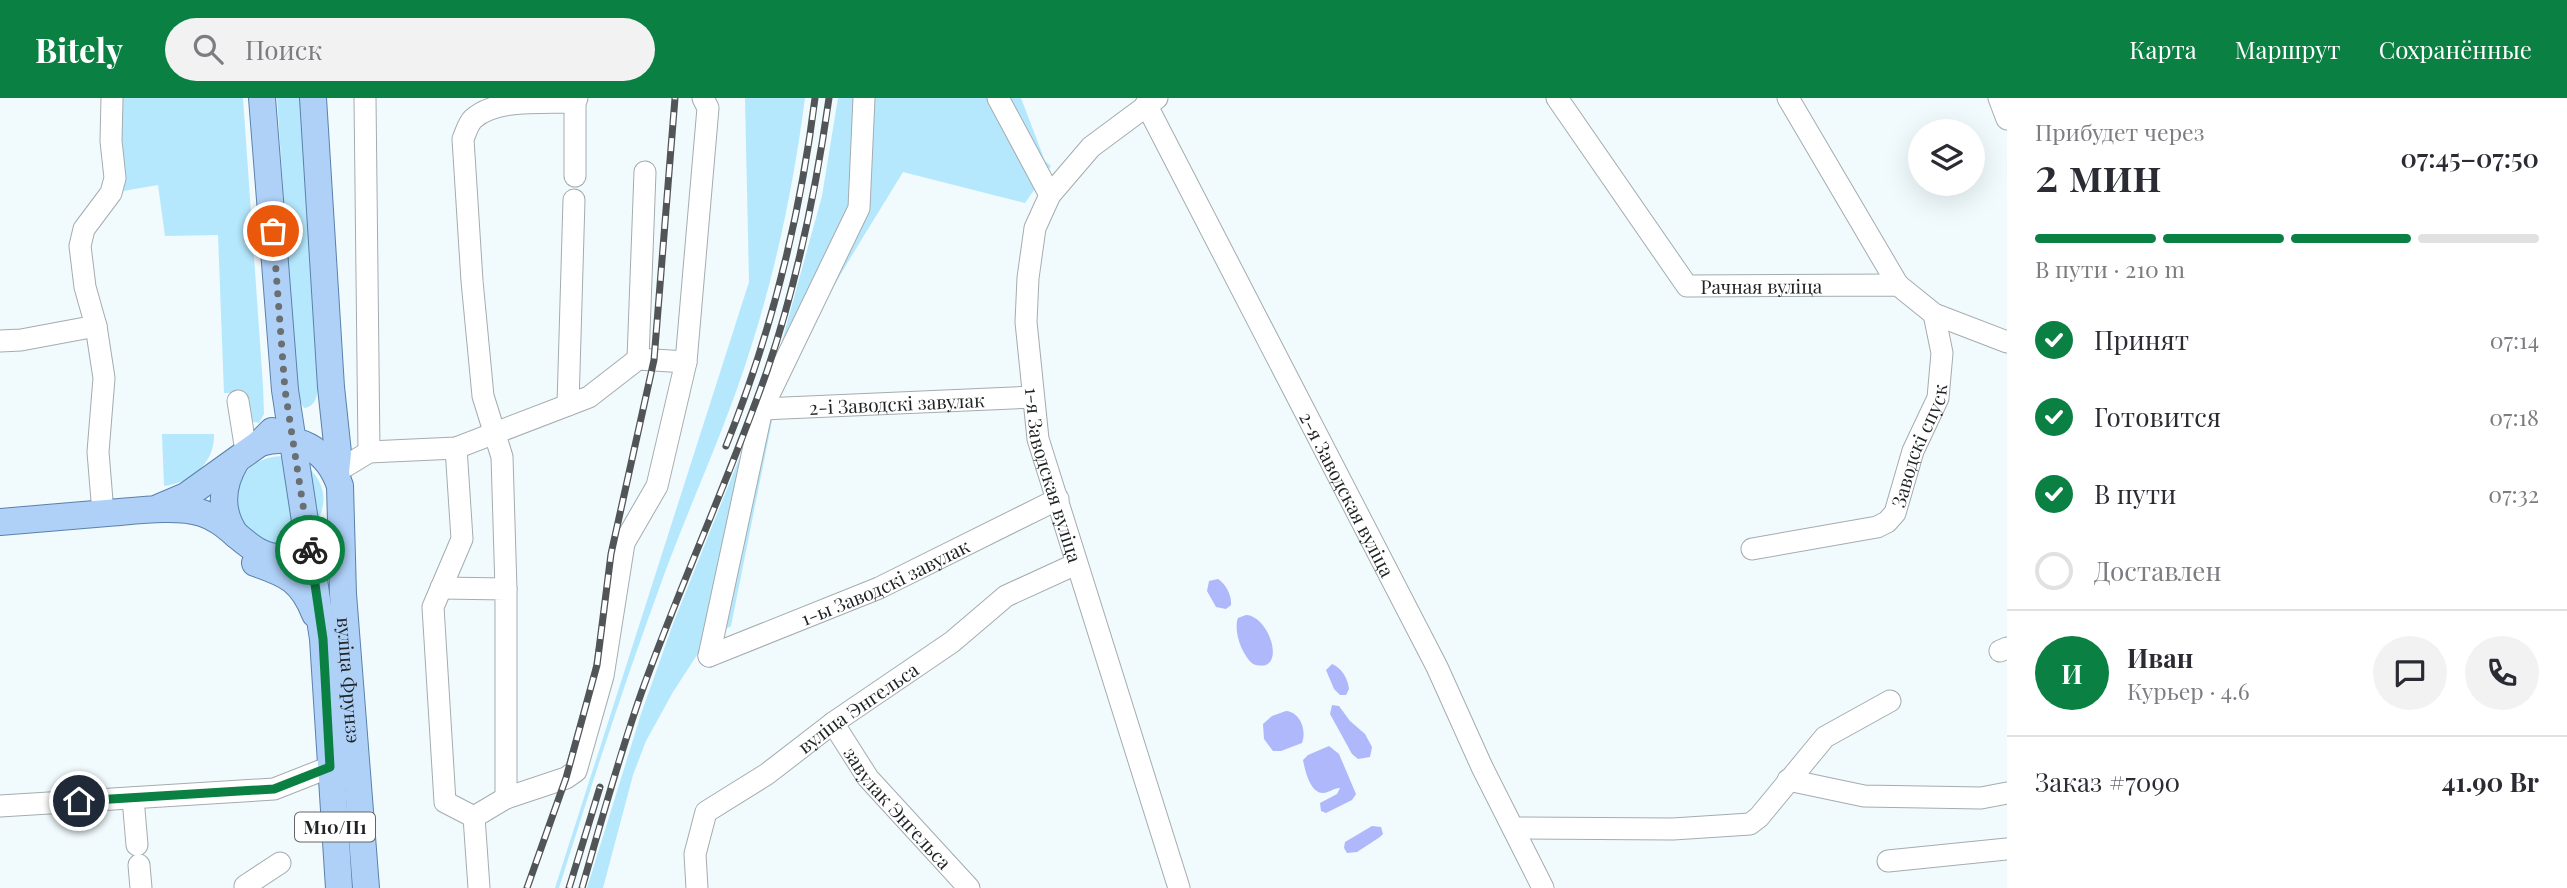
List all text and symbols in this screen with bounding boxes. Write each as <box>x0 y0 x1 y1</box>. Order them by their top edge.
search box <box>165 18 655 81</box>
text: Bitely <box>35 27 123 71</box>
icon: search <box>189 30 227 68</box>
text: Поиск <box>245 32 322 67</box>
text: Карта <box>2129 33 2197 65</box>
text: Маршрут <box>2235 33 2341 65</box>
text: Сохранённые <box>2379 33 2532 65</box>
text: Прибудет через <box>2035 116 2204 147</box>
map controls <box>1908 119 1985 196</box>
button: layers <box>1908 119 1985 196</box>
text: 07:45–07:50 <box>2400 140 2539 175</box>
text: 2 мин <box>2035 142 2161 204</box>
pin <box>243 201 303 261</box>
icon: bag <box>254 212 292 250</box>
text: В пути · 210 m <box>2035 253 2185 284</box>
street label: Рачная вуліца <box>1700 272 1823 299</box>
icon: check <box>2035 321 2073 359</box>
text: Принят <box>2094 322 2189 357</box>
text: 07:14 <box>2490 324 2539 355</box>
street label: Заводскі спуск <box>1884 383 1952 510</box>
street label: 2-і Заводскі завулак <box>808 386 985 420</box>
street label: 1-я Заводская вуліца <box>1020 386 1089 566</box>
icon: check <box>2035 398 2073 436</box>
text: Готовится <box>2094 399 2221 434</box>
text: 07:18 <box>2489 401 2539 432</box>
street label: 2-я Заводская вуліца <box>1294 407 1401 582</box>
icon: check <box>2035 475 2073 513</box>
text: В пути <box>2094 476 2176 511</box>
text: 07:32 <box>2488 478 2539 509</box>
courier <box>275 515 345 585</box>
icon: bike <box>291 531 329 569</box>
street label: 1-ы Заводскі завулак <box>797 532 974 631</box>
text: Доставлен <box>2094 553 2221 588</box>
street label: вуліца Фрунзэ <box>332 616 368 744</box>
button: chat <box>2373 636 2447 710</box>
button: phone <box>2465 636 2539 710</box>
text: Иван <box>2127 640 2193 675</box>
street label: вуліца Энгельса <box>792 656 924 759</box>
text: И <box>2061 656 2083 691</box>
text: Курьер · 4.6 <box>2127 675 2250 706</box>
street label: завулак Энгельса <box>838 741 958 875</box>
text: Заказ #7090 <box>2035 764 2180 799</box>
text: 41.90 Br <box>2442 764 2539 799</box>
pin <box>49 771 109 831</box>
icon: home <box>60 782 98 820</box>
road number: М10/П1 <box>295 812 375 842</box>

